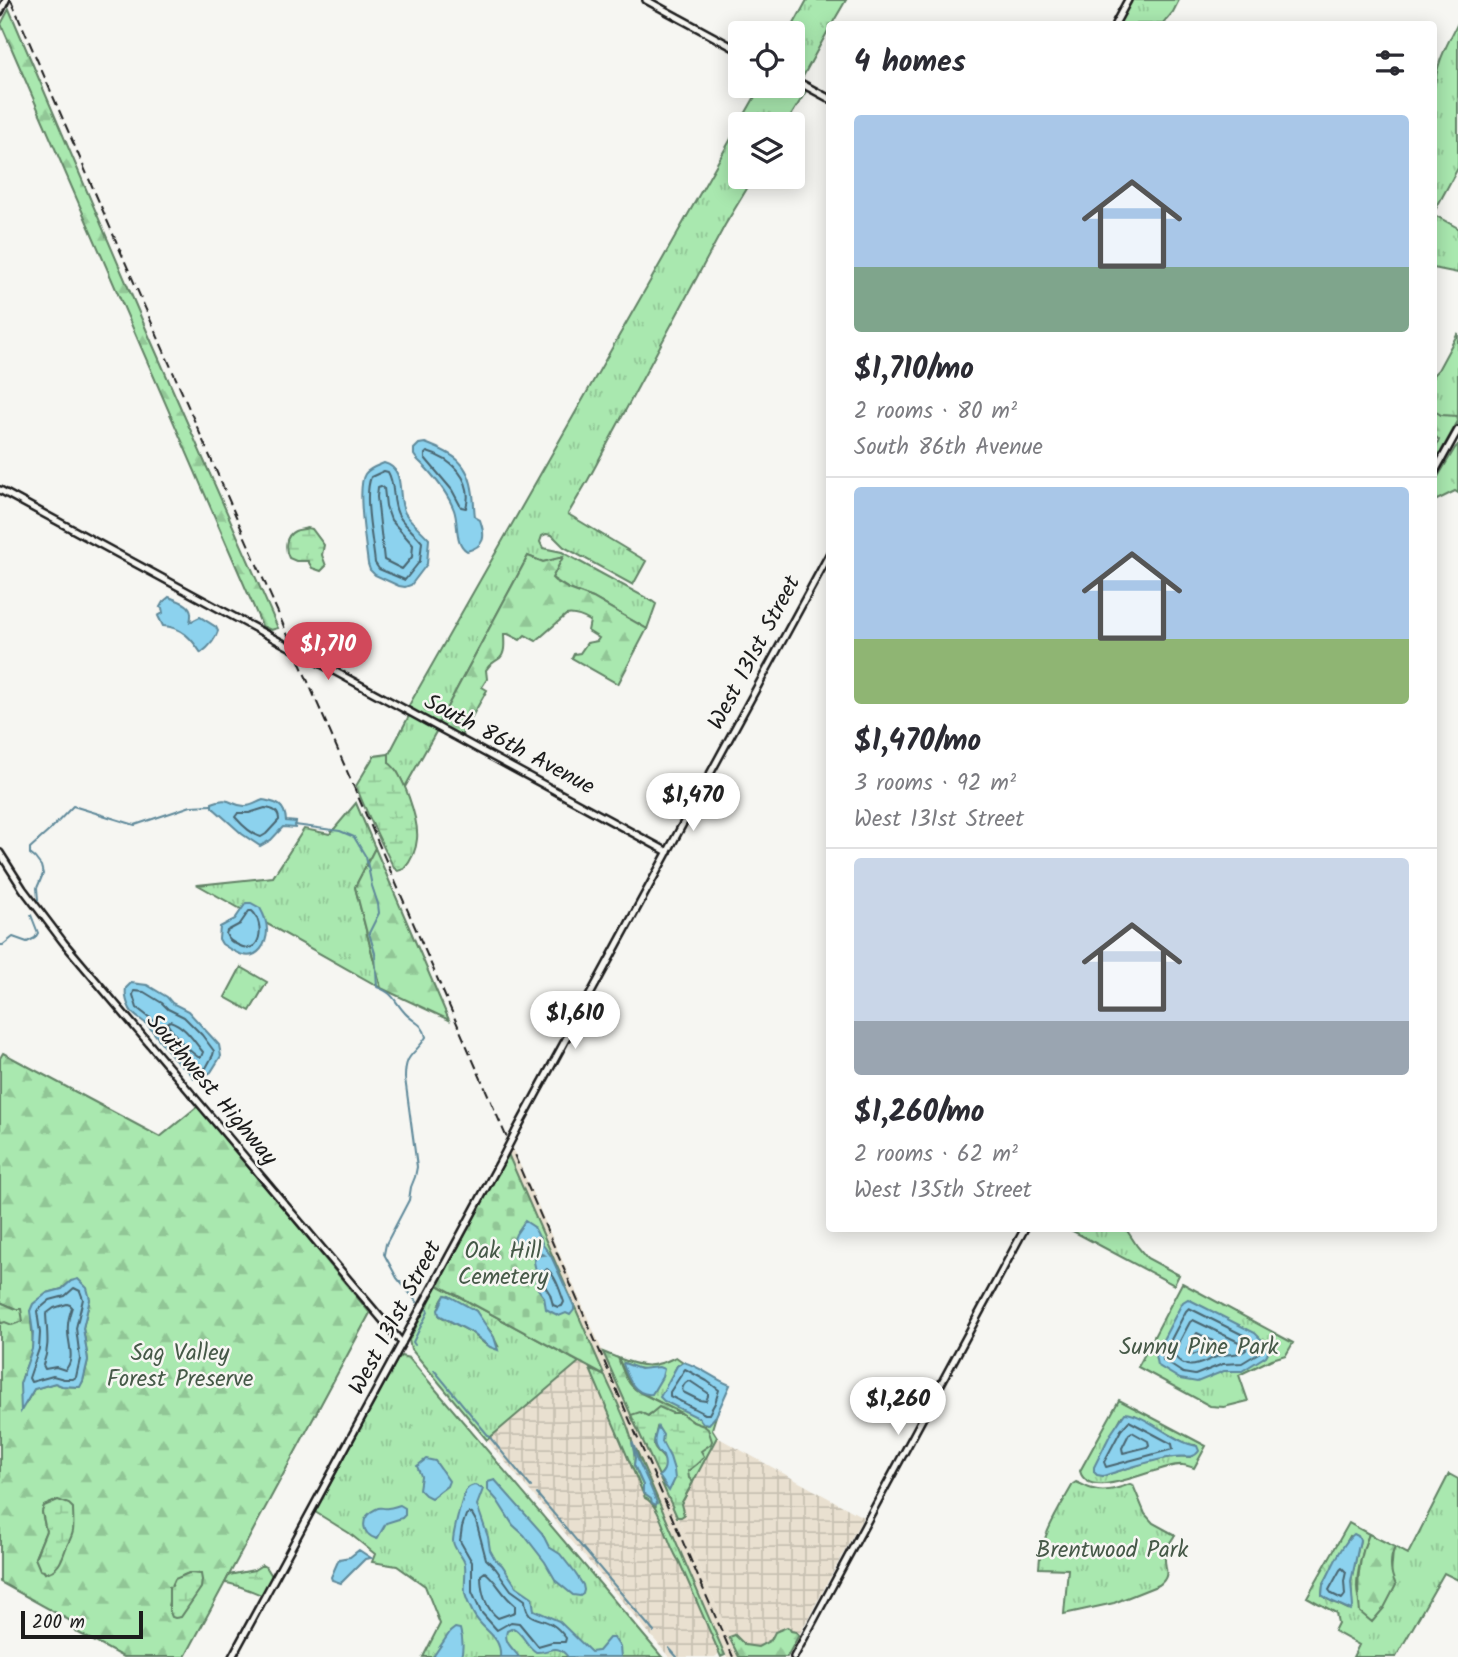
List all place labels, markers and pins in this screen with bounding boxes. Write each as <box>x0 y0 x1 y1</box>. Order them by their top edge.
pin: $1,710 <box>271 622 385 682</box>
pin: $1,470 <box>636 774 750 833</box>
pin: $1,610 <box>518 992 632 1051</box>
pin: $1,260 <box>841 1378 955 1437</box>

